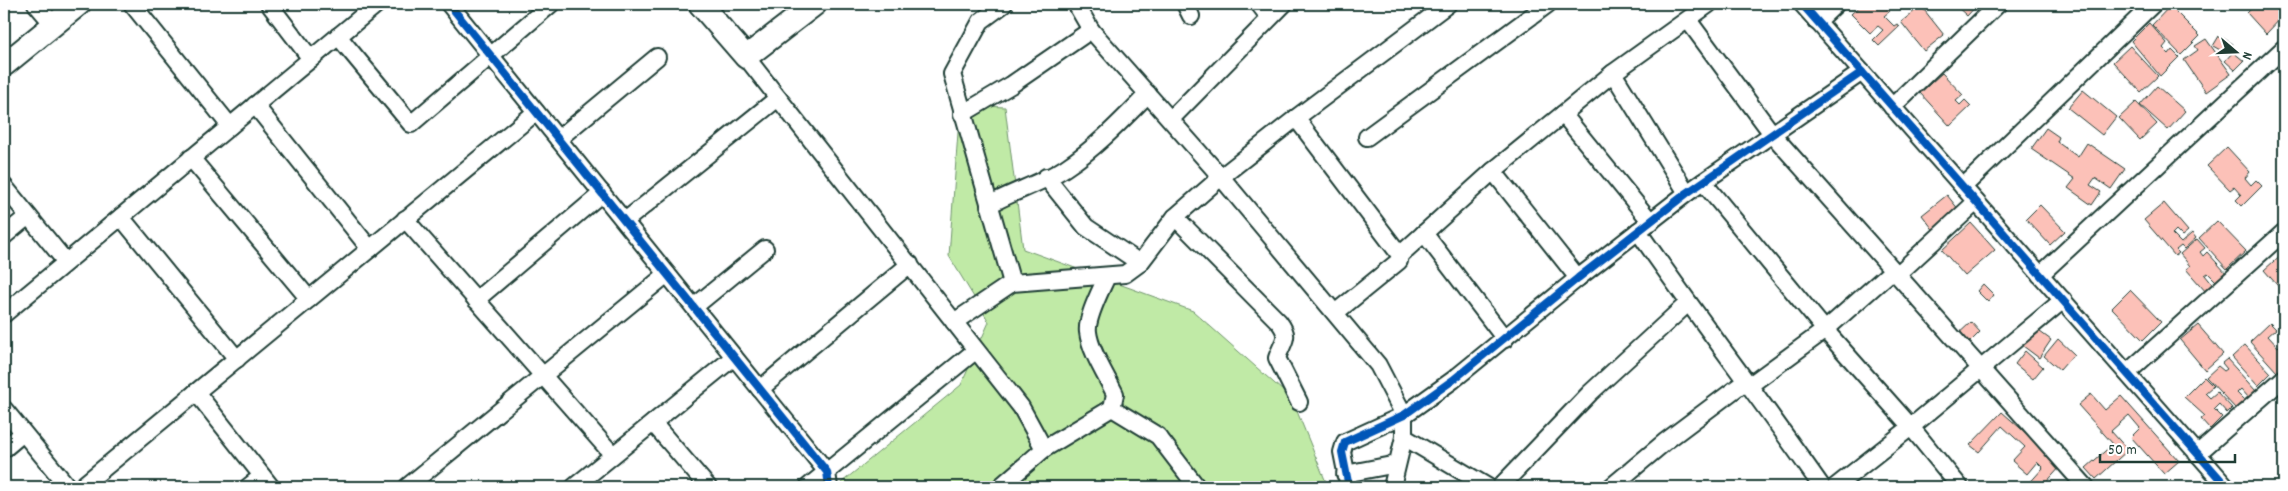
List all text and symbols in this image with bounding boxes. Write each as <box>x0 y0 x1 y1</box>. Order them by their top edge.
north arrow <box>2210 28 2260 78</box>
text: N <box>2236 49 2257 62</box>
scale bar <box>2100 431 2236 463</box>
text: 50 m <box>2108 440 2137 462</box>

